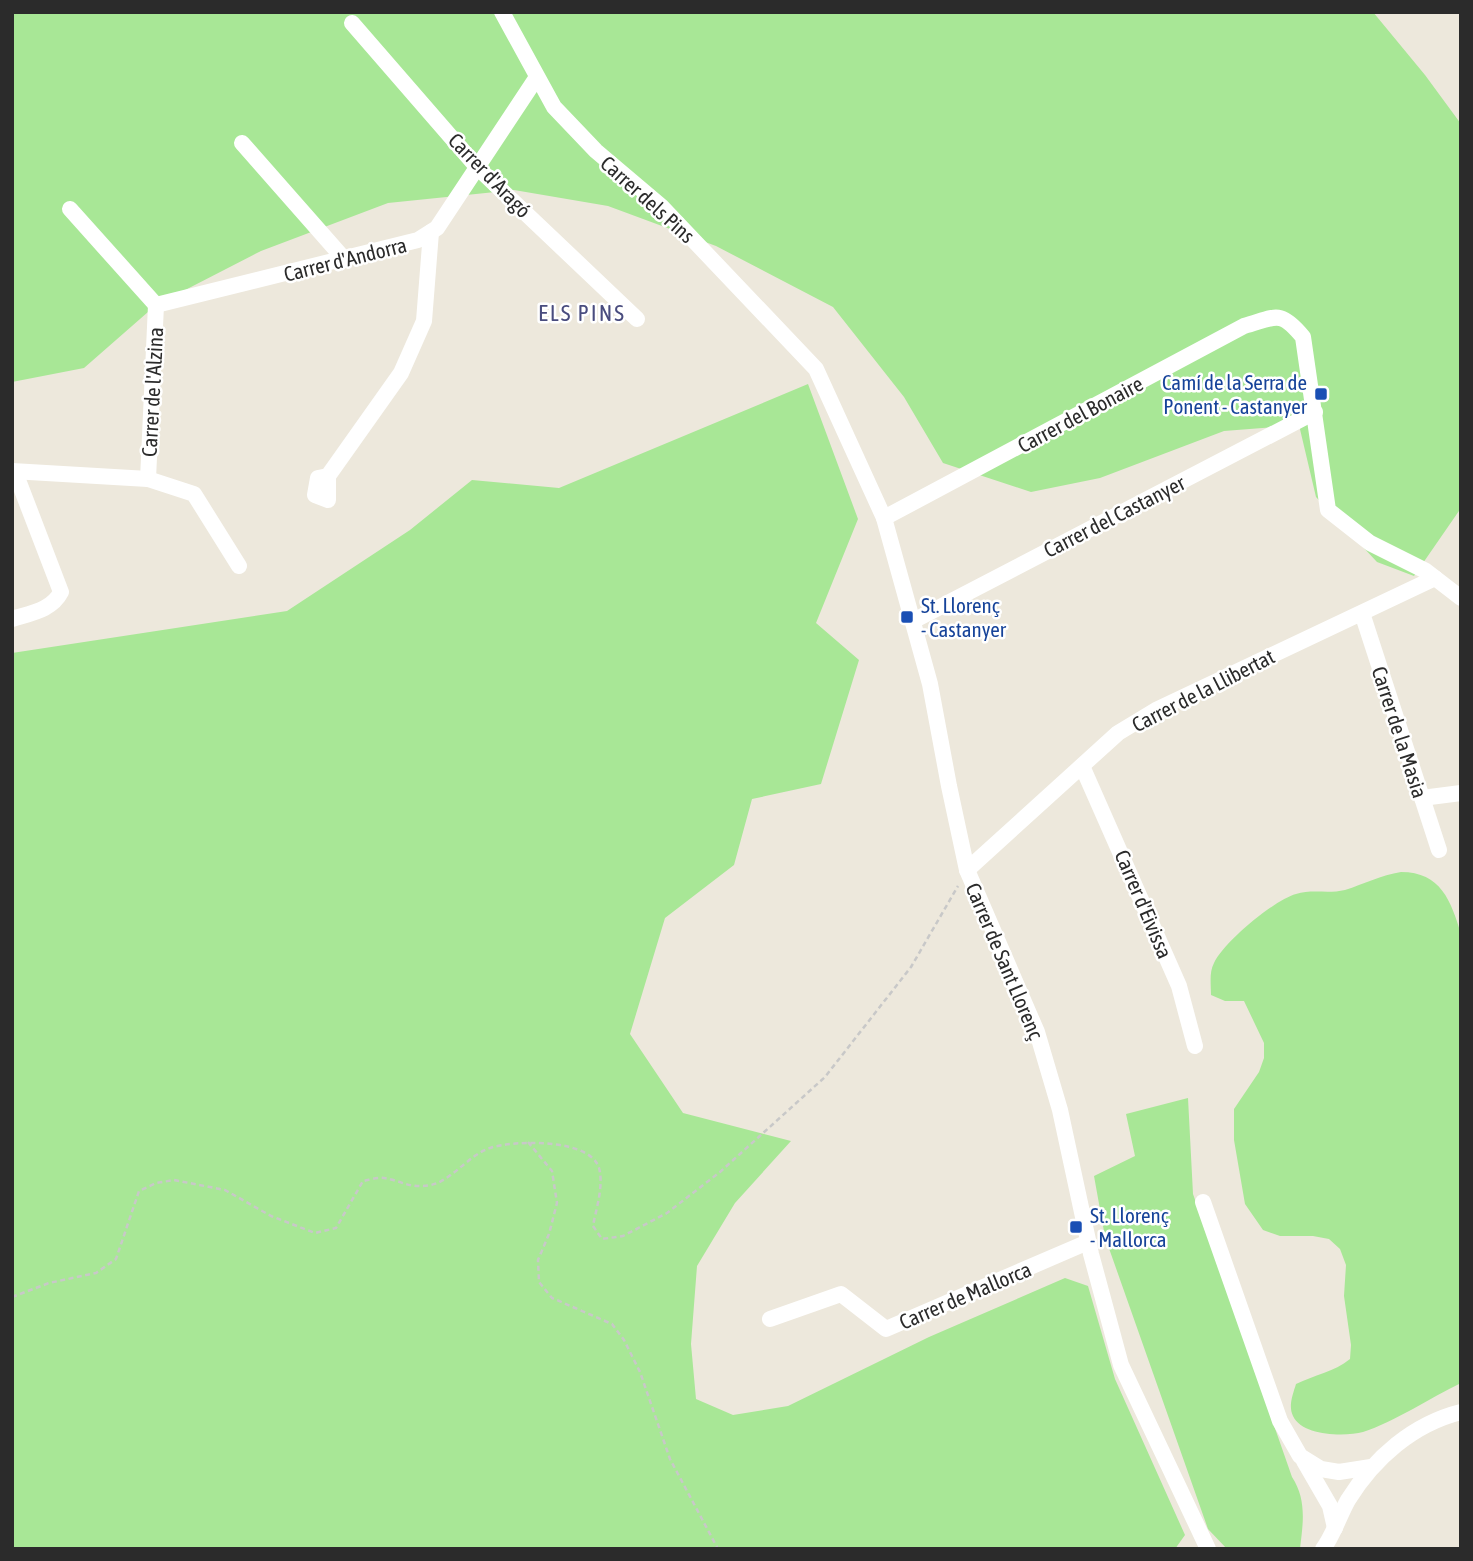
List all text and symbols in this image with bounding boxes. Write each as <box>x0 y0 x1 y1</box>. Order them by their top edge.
street label: Carrer d'Aragó <box>444 128 536 222</box>
street label: Carrer dels Pins <box>596 151 700 247</box>
street label: Carrer d'Andorra <box>281 232 409 286</box>
district label: ELS PINS <box>538 300 626 326</box>
street label: Carrer de l'Alzina <box>137 327 167 457</box>
place label: Camí de la Serra de Ponent - Castanyer <box>1162 370 1308 418</box>
street label: Carrer del Bonaire <box>1013 371 1147 457</box>
marker: Camí de la Serra de Ponent - Castanyer <box>1313 386 1329 402</box>
street label: Carrer del Castanyer <box>1040 470 1189 562</box>
place label: St. Llorenç - Castanyer <box>921 593 1007 641</box>
marker: St. Llorenç - Castanyer <box>899 609 915 625</box>
street label: Carrer de la Llibertat <box>1128 644 1278 736</box>
street label: Carrer de la Masia <box>1367 663 1433 801</box>
street label: Carrer d'Eivissa <box>1110 846 1178 962</box>
street label: Carrer de Sant Llorenç <box>961 879 1049 1043</box>
place label: St. Llorenç - Mallorca <box>1090 1203 1169 1251</box>
marker: St. Llorenç - Mallorca <box>1068 1219 1084 1235</box>
street label: Carrer de Mallorca <box>895 1256 1035 1334</box>

